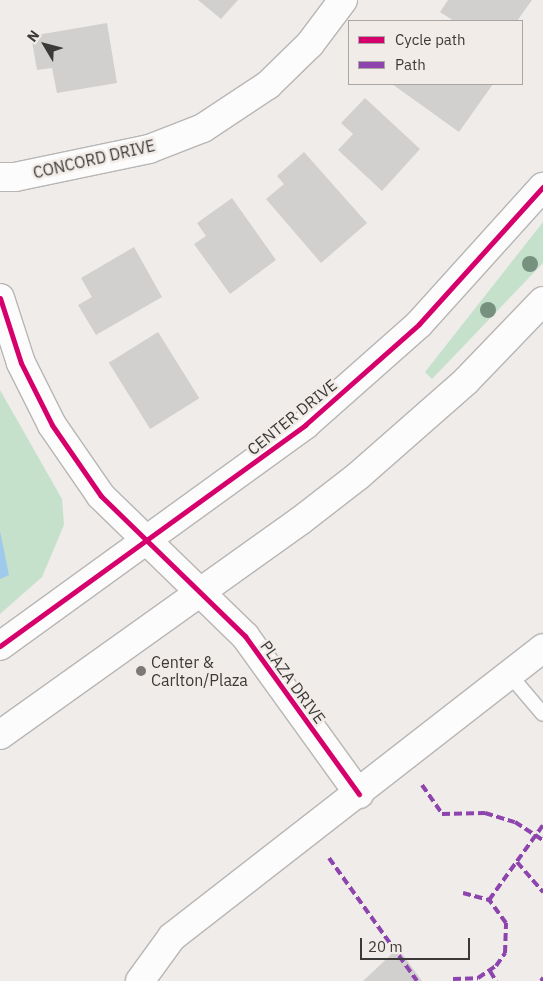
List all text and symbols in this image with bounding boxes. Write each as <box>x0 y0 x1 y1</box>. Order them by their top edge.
north arrow <box>20 20 70 70</box>
legend <box>348 20 523 85</box>
text: N <box>23 27 43 45</box>
text: Cycle path <box>395 30 466 49</box>
text: Path <box>395 55 426 74</box>
street label: CONCORD DRIVE <box>31 136 157 182</box>
street label: CENTER DRIVE <box>243 375 341 459</box>
street label: PLAZA DRIVE <box>256 637 330 727</box>
place label: Center & Carlton/Plaza <box>151 652 248 690</box>
marker: Center & Carlton/Plaza <box>135 665 147 677</box>
scale bar <box>363 928 473 960</box>
text: 20 m <box>368 937 403 956</box>

